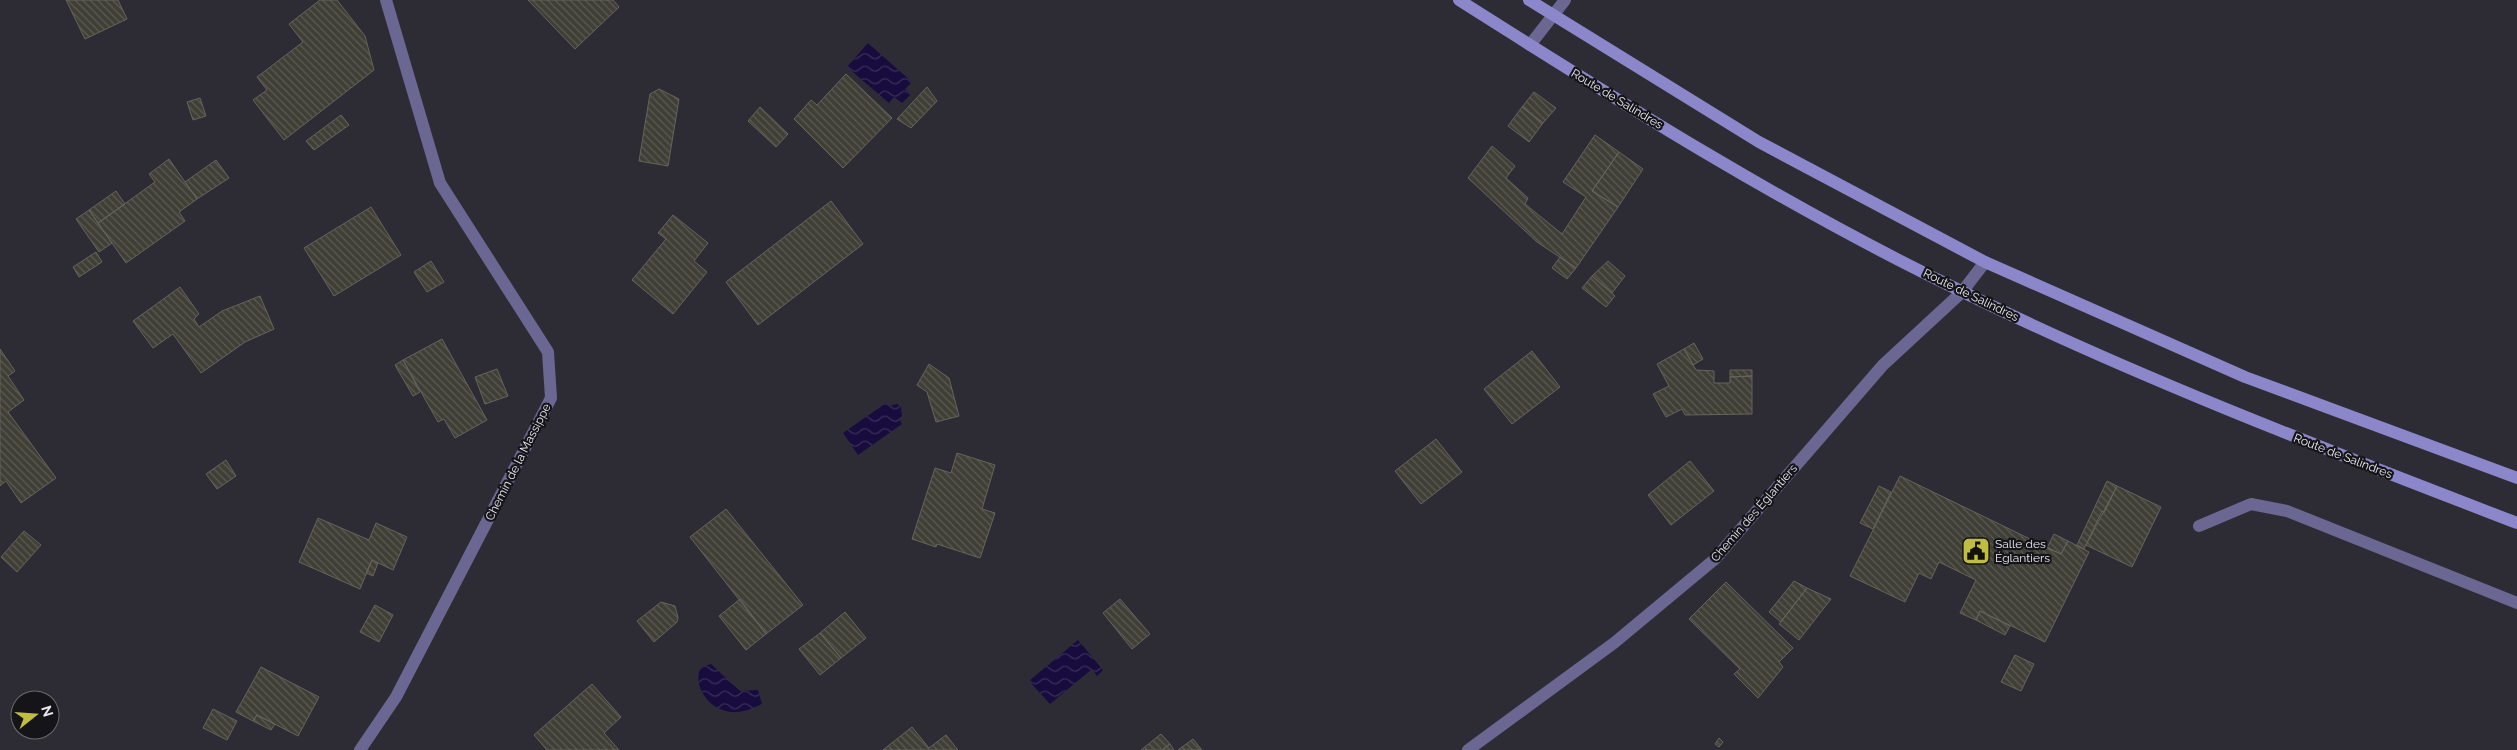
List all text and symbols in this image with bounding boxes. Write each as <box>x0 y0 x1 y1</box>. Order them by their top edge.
street label: Route de Salindres <box>1569 66 1666 132</box>
street label: Route de Salindres <box>1921 266 2021 324</box>
street label: Chemin de la Massippe <box>482 401 554 523</box>
street label: Route de Salindres <box>2292 431 2394 481</box>
street label: Chemin des Églantiers <box>1708 461 1800 565</box>
public building icon: Salle des Églantiers <box>1961 536 1991 566</box>
place label: Salle des Églantiers <box>1995 537 2050 565</box>
north arrow <box>10 690 60 740</box>
text: N <box>38 704 57 719</box>

